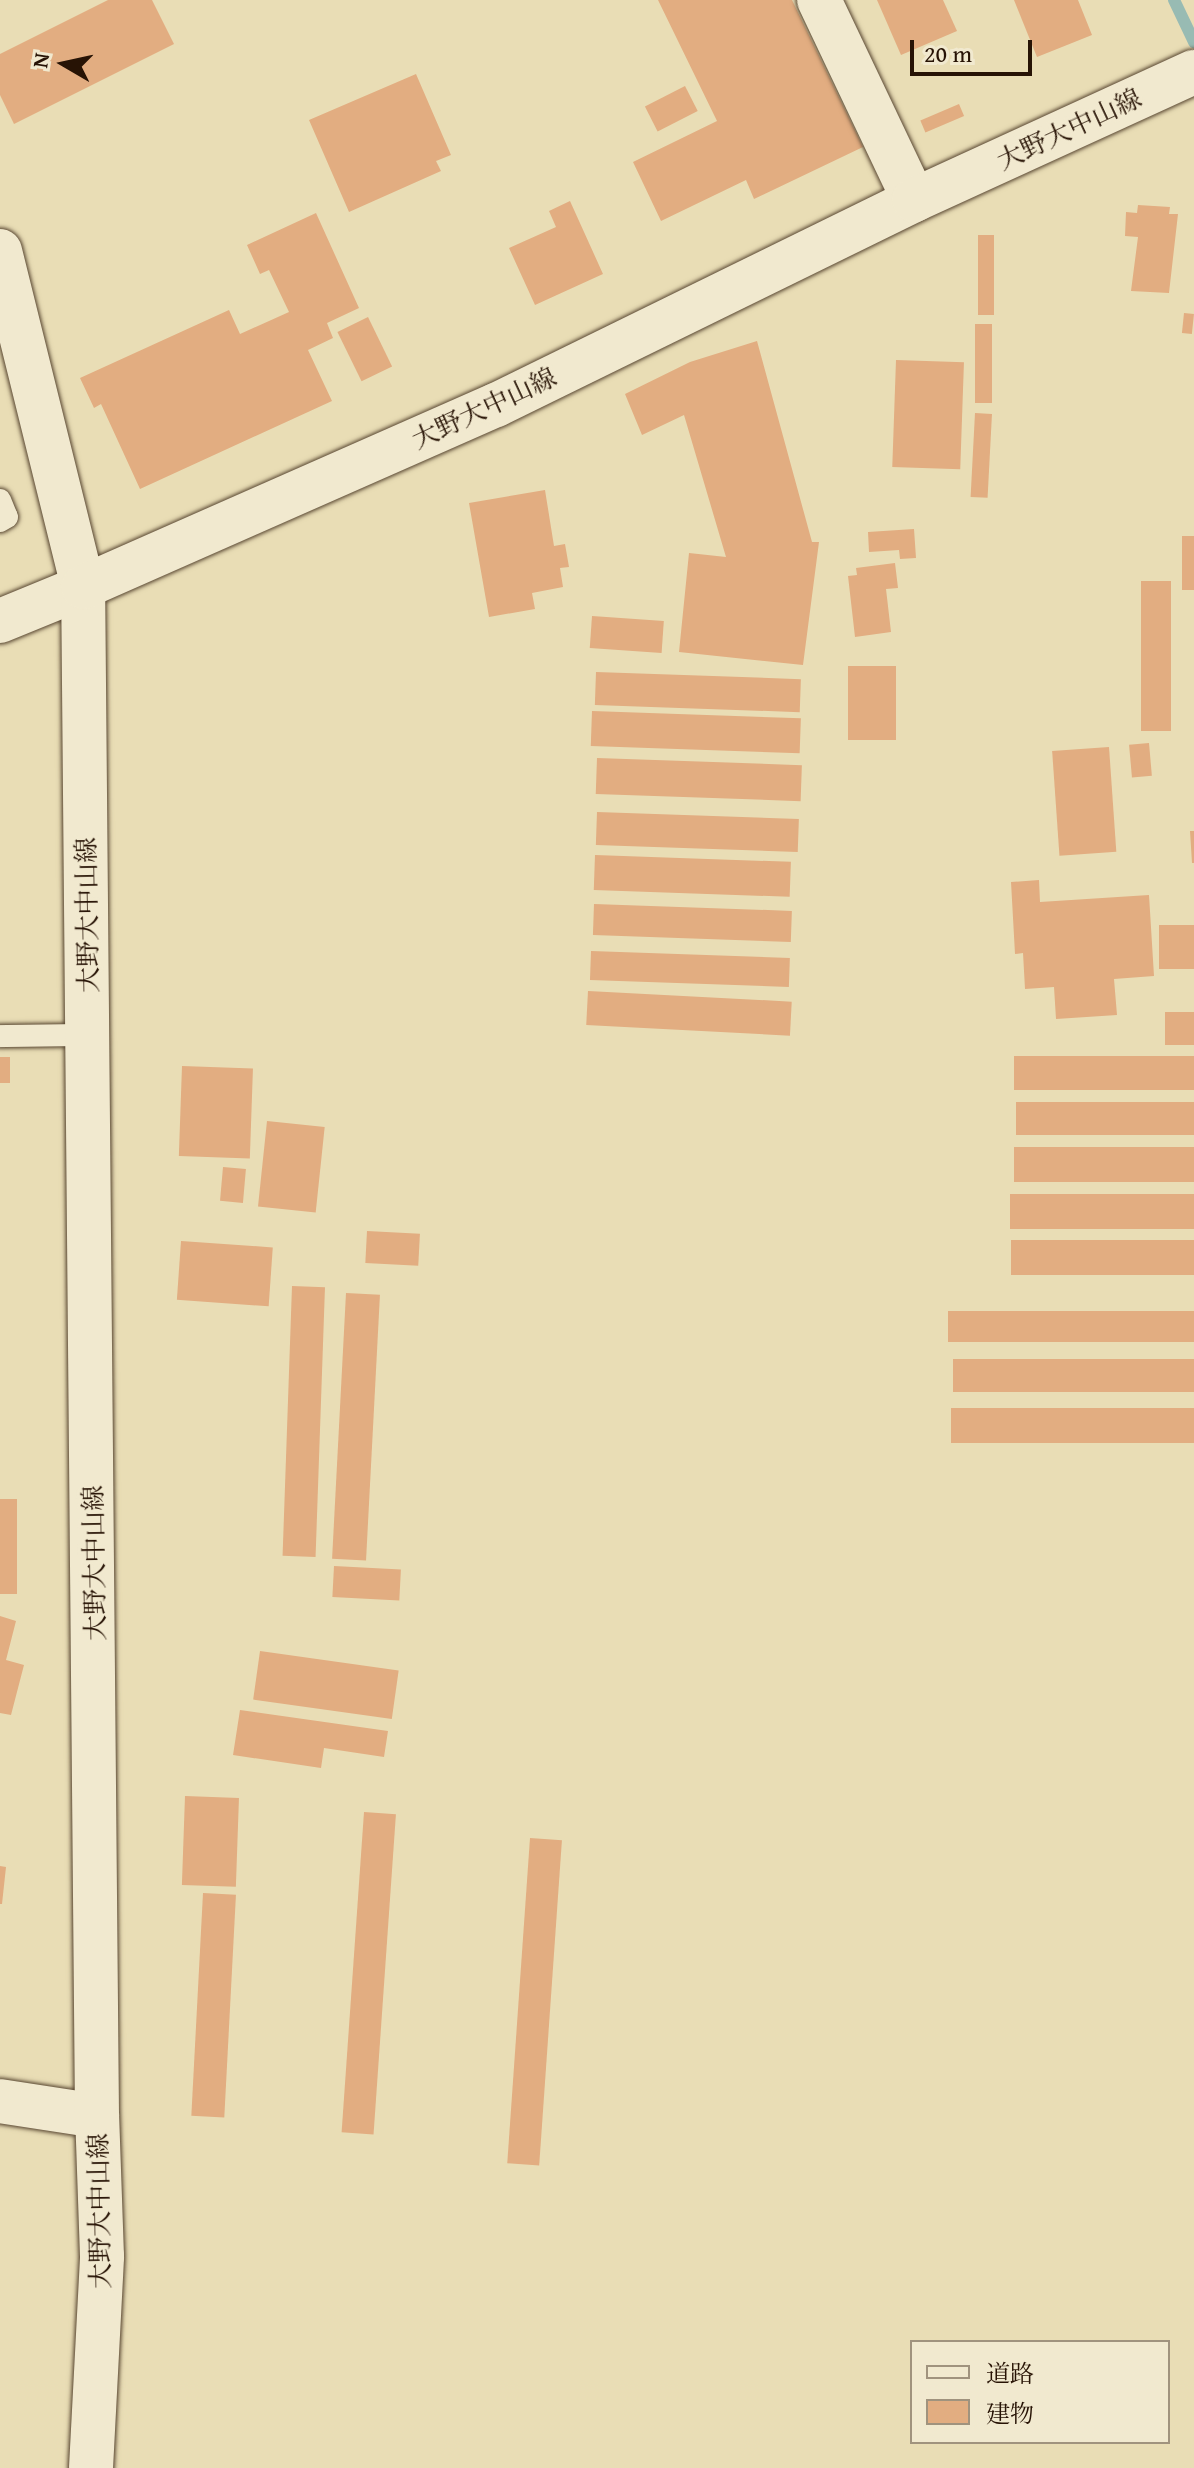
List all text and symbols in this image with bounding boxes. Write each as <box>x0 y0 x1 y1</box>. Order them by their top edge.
north arrow <box>24 24 104 104</box>
scale bar <box>914 24 1036 74</box>
text: 20 m <box>924 36 972 71</box>
text: N <box>23 50 57 70</box>
street label: 大野大中山線 <box>992 82 1146 176</box>
street label: 大野大中山線 <box>407 361 561 455</box>
street label: 大野大中山線 <box>70 837 104 993</box>
street label: 大野大中山線 <box>77 1485 111 1641</box>
street label: 大野大中山線 <box>82 2133 116 2289</box>
legend <box>910 2340 1170 2444</box>
text: 道路 <box>986 2356 1034 2391</box>
text: 建物 <box>986 2396 1034 2431</box>

